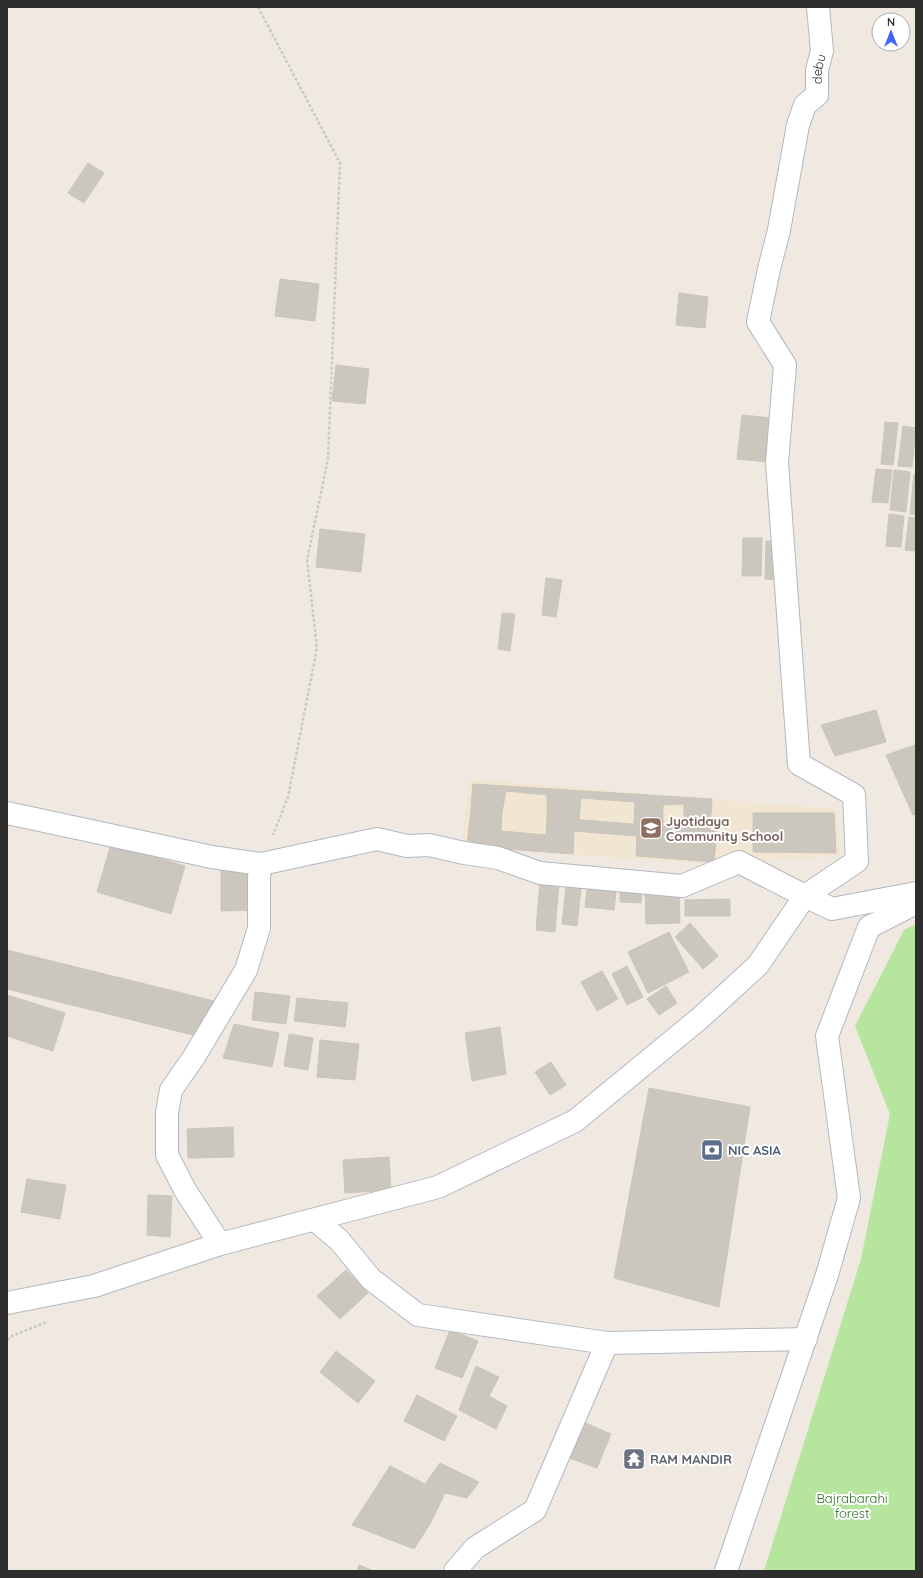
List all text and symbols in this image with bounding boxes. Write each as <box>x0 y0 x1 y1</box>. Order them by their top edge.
north arrow <box>871 12 911 52</box>
text: N <box>887 15 895 29</box>
street label: debu <box>809 52 829 84</box>
place label: Jyotidaya Community School <box>666 813 783 844</box>
school or university icon: Jyotidaya Community School <box>638 815 664 841</box>
bank icon: NIC ASIA <box>699 1137 725 1163</box>
place label: NIC ASIA <box>728 1142 782 1158</box>
temple icon: RAM MANDIR <box>621 1446 647 1472</box>
place label: RAM MANDIR <box>650 1451 732 1467</box>
park label: Bajrabarahi forest <box>816 1490 888 1521</box>

